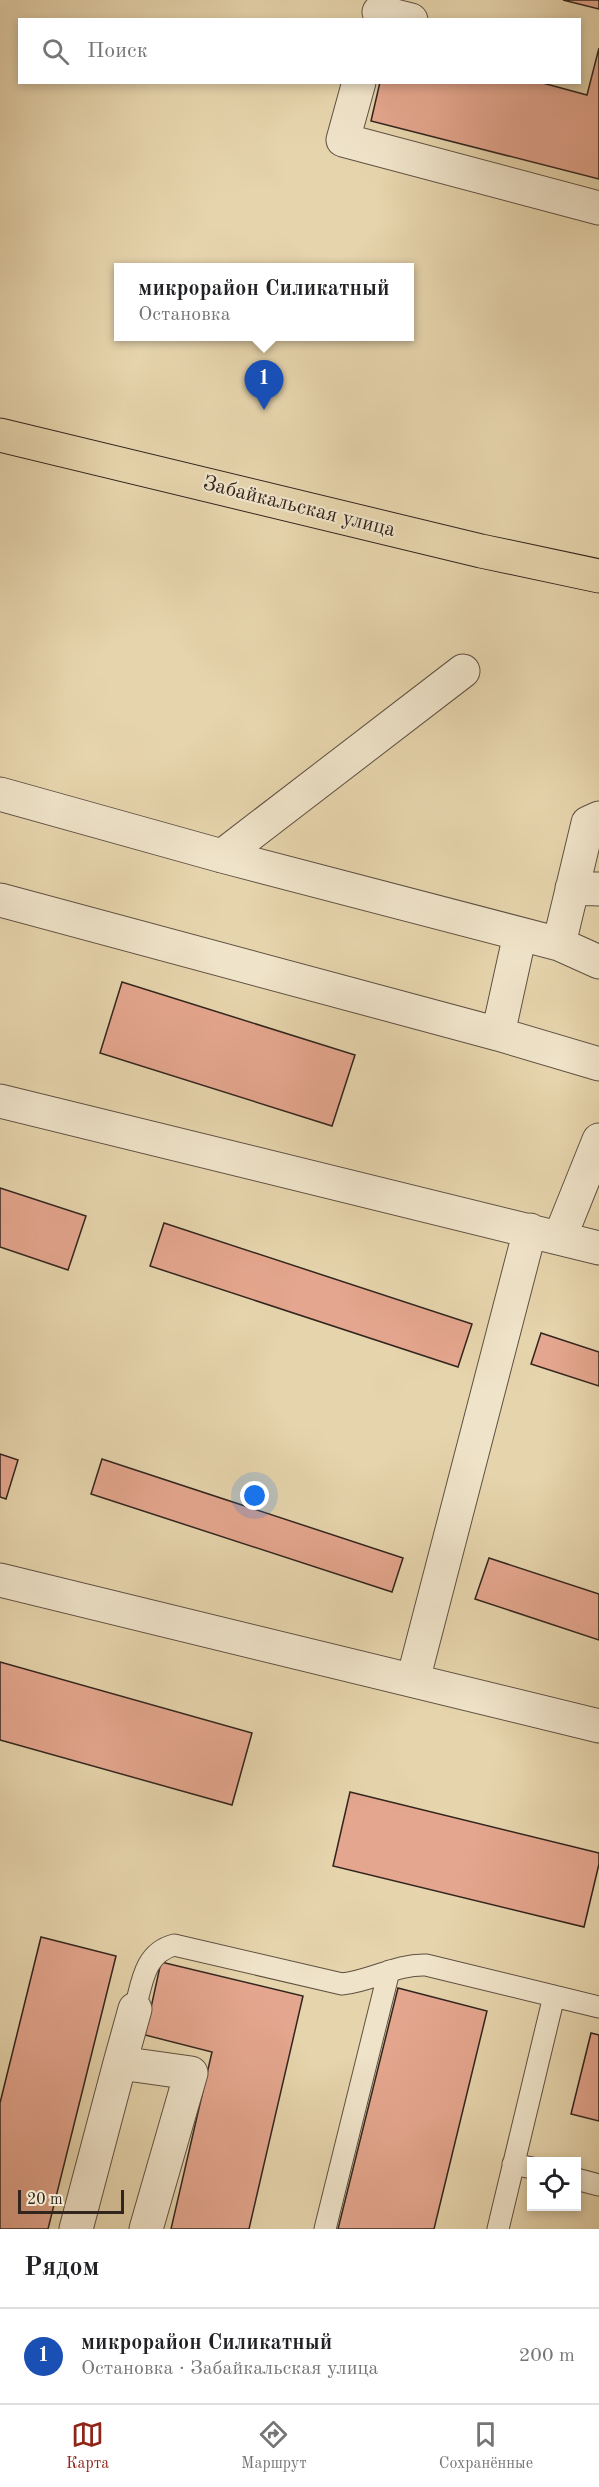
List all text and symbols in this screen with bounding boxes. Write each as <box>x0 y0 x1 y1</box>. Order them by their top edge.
search box <box>18 18 581 84</box>
icon: search <box>39 35 72 68</box>
text: Поиск <box>87 40 148 62</box>
popup <box>114 263 414 341</box>
text: микрорайон Силикатный <box>138 278 390 300</box>
text: Остановка <box>138 305 231 325</box>
pin: 1 <box>244 360 284 410</box>
street label: Забайкальская улица <box>201 473 397 541</box>
your location <box>240 1481 269 1510</box>
map controls <box>527 2157 581 2211</box>
button: locate <box>527 2157 581 2211</box>
scale bar <box>18 2187 124 2214</box>
text: 20 m <box>27 2192 63 2208</box>
text: Рядом <box>24 2255 99 2281</box>
text: микрорайон Силикатный <box>81 2332 332 2354</box>
text: 1 <box>38 2346 49 2366</box>
text: 200 m <box>519 2346 575 2366</box>
text: Остановка · Забайкальская улица <box>81 2359 378 2379</box>
tab: Карта <box>66 2418 109 2474</box>
tab: Маршрут <box>241 2418 307 2474</box>
tab: Сохранённые <box>439 2418 533 2474</box>

